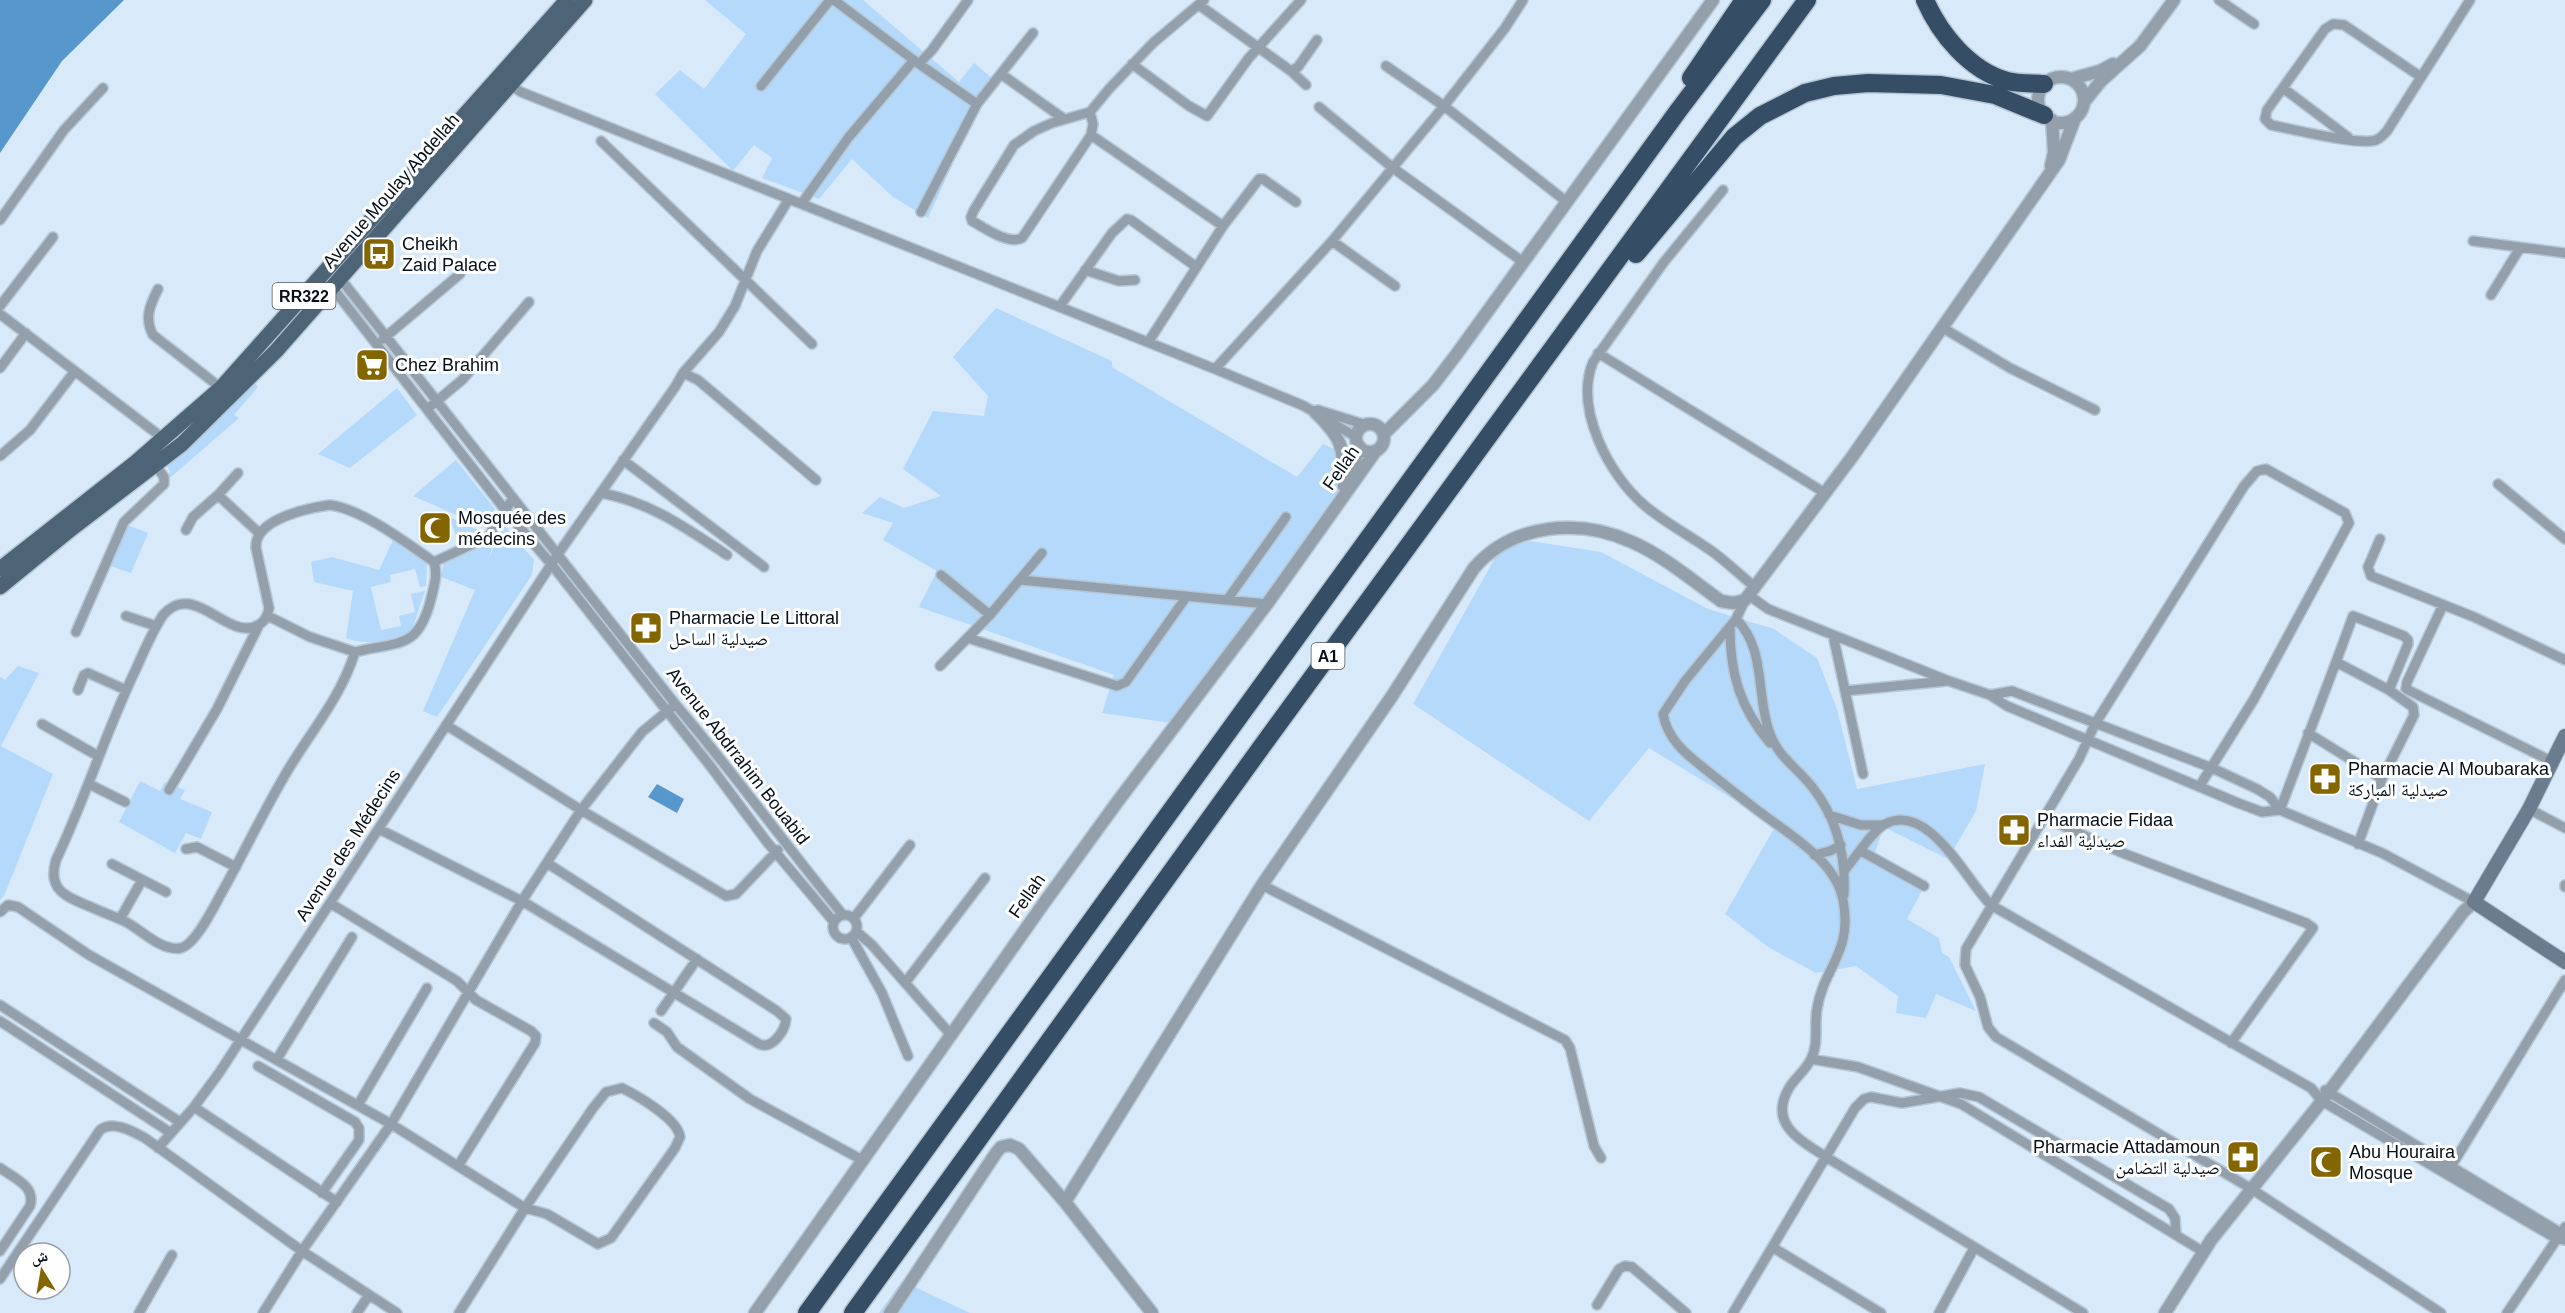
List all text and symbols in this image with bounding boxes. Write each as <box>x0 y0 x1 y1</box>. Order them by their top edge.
street label: Avenue Moulay Abdellah <box>319 110 463 272</box>
place label: Cheikh Zaid Palace <box>402 234 497 275</box>
bus stop icon: Cheikh Zaid Palace <box>361 236 397 272</box>
road number: RR322 <box>272 283 336 309</box>
supermarket icon: Chez Brahim <box>354 347 390 383</box>
place label: Chez Brahim <box>395 355 499 375</box>
street label: Fellah <box>1319 442 1363 494</box>
place label: Mosquée des médecins <box>458 508 566 549</box>
mosque icon: Mosquée des médecins <box>417 510 453 546</box>
place label: Pharmacie Le Littoral صيدلية الساحل <box>669 608 839 650</box>
pharmacy icon: Pharmacie Le Littoral صيدلية الساحل <box>628 610 664 646</box>
road number: A1 <box>1312 643 1344 669</box>
street label: Avenue Abdrrahim Bouabid <box>663 664 813 848</box>
place label: Pharmacie Al Moubaraka صيدلية المباركة <box>2348 759 2550 801</box>
pharmacy icon: Pharmacie Al Moubaraka صيدلية المباركة <box>2307 761 2343 797</box>
street label: Avenue des Médecins <box>291 765 405 925</box>
place label: Pharmacie Fidaa صيدلية الفداء <box>2037 810 2174 851</box>
pharmacy icon: Pharmacie Fidaa صيدلية الفداء <box>1996 812 2032 848</box>
street label: Fellah <box>1005 870 1049 922</box>
place label: Pharmacie Attadamoun صيدلية التضامن <box>2033 1137 2220 1179</box>
pharmacy icon: Pharmacie Attadamoun صيدلية التضامن <box>2225 1139 2261 1175</box>
place label: Abu Houraira Mosque <box>2349 1142 2456 1183</box>
mosque icon: Abu Houraira Mosque <box>2308 1144 2344 1180</box>
north arrow <box>12 1241 72 1301</box>
text: ش <box>29 1247 49 1268</box>

